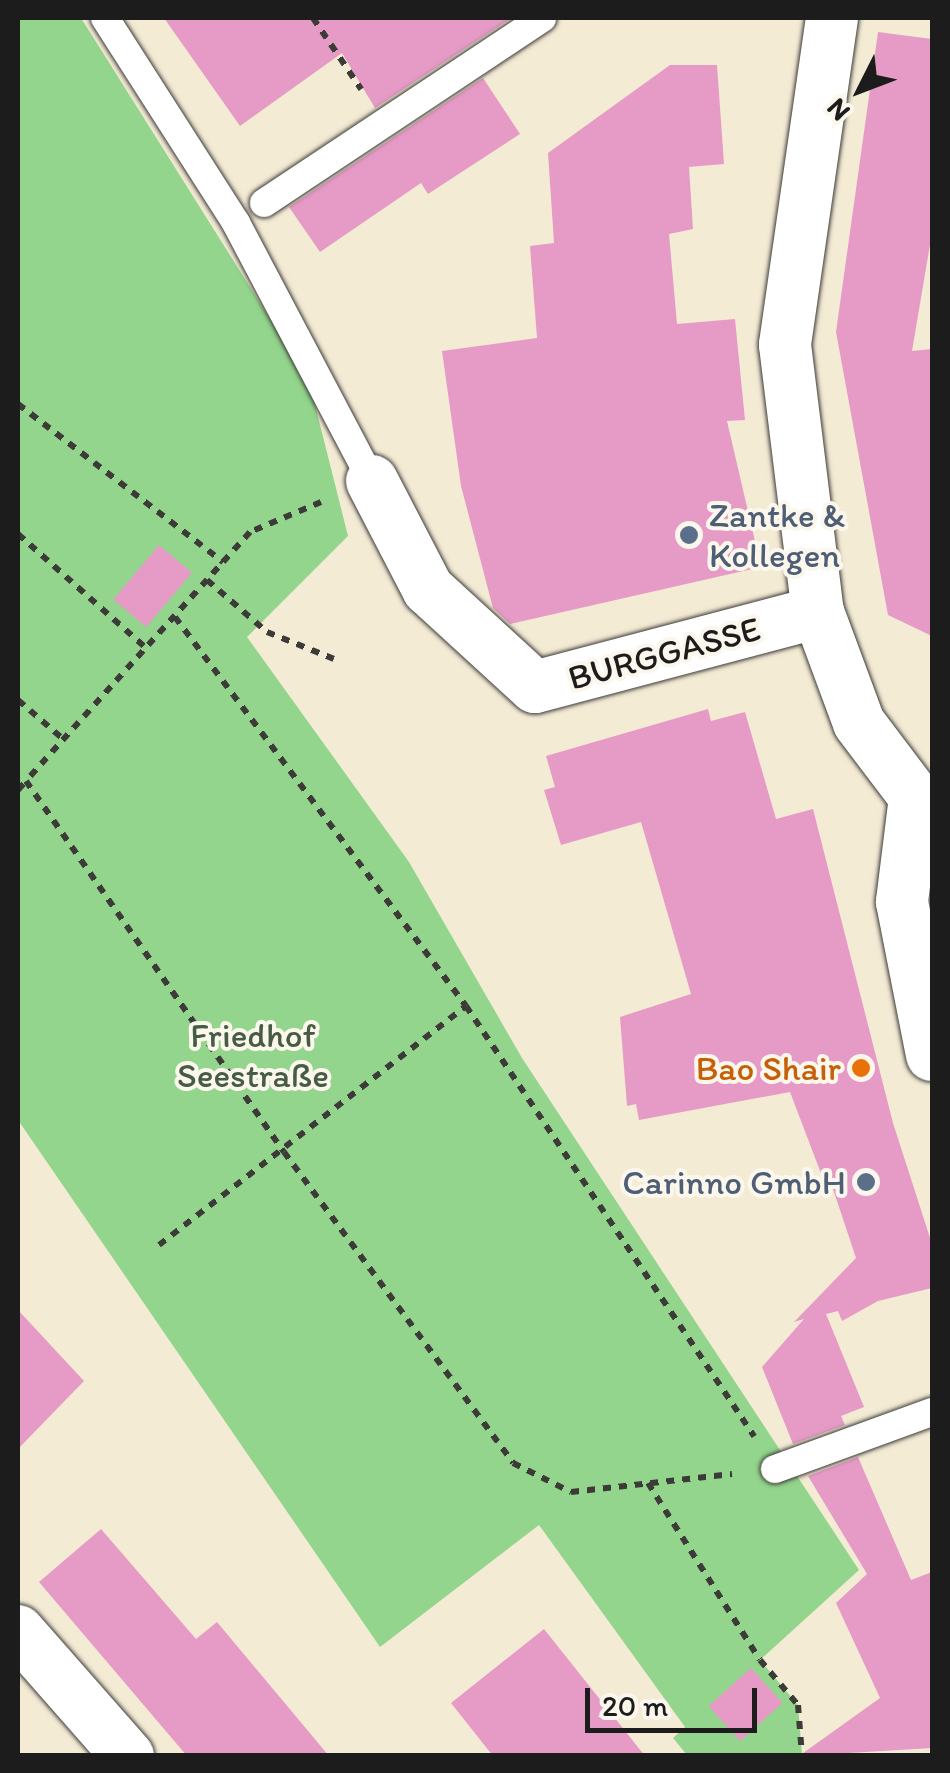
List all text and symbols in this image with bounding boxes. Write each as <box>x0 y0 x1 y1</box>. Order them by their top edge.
north arrow <box>810 40 910 140</box>
text: N <box>819 92 857 128</box>
place label: Zantke & Kollegen <box>709 494 845 576</box>
marker: Zantke & Kollegen <box>678 524 700 546</box>
street label: BURGGASSE <box>563 607 765 699</box>
park label: Friedhof Seestraße <box>177 1014 329 1096</box>
place label: Bao Shair <box>696 1047 841 1089</box>
marker: Bao Shair <box>850 1057 872 1079</box>
place label: Carinno GmbH <box>622 1161 846 1203</box>
marker: Carinno GmbH <box>855 1171 877 1193</box>
scale bar <box>590 1668 762 1730</box>
text: 20 m <box>602 1687 668 1724</box>

